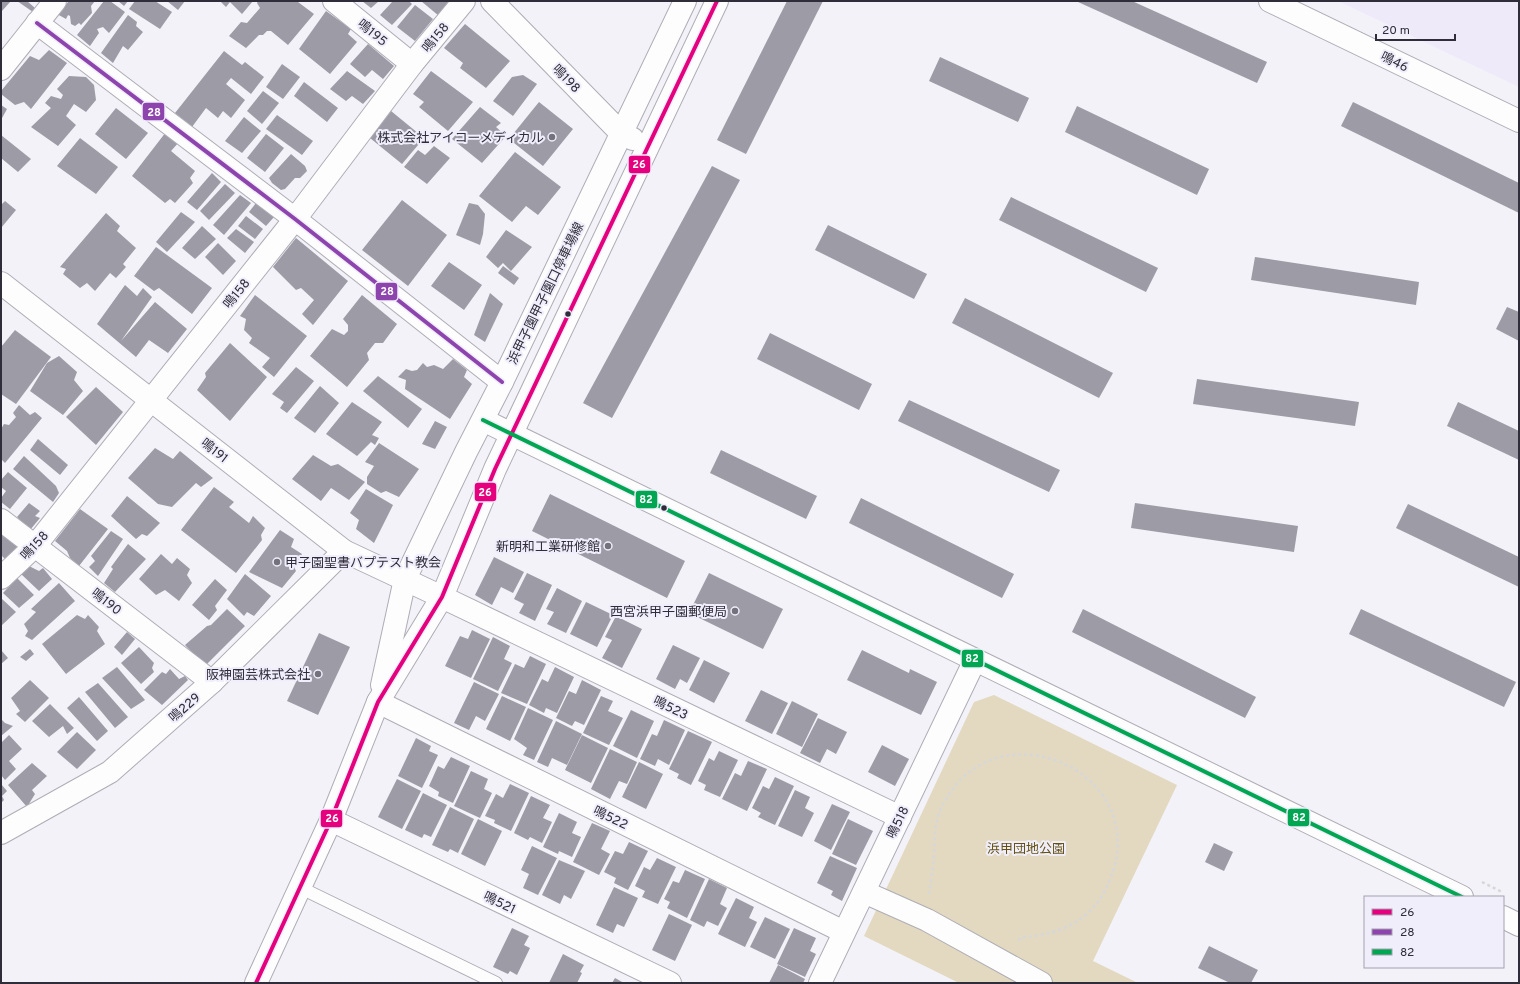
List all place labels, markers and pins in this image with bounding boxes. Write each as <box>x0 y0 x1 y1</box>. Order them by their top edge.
place label: 株式会社アイコーメディカル <box>377 131 544 147</box>
marker: 株式会社アイコーメディカル <box>547 132 557 142</box>
unlabelled marker <box>563 309 573 319</box>
unlabelled marker <box>659 503 669 513</box>
place label: 新明和工業研修館 <box>496 540 600 556</box>
marker: 新明和工業研修館 <box>603 541 613 551</box>
place label: 甲子園聖書バプテスト教会 <box>285 555 441 572</box>
marker: 甲子園聖書バプテスト教会 <box>272 557 282 567</box>
place label: 西宮浜甲子園郵便局 <box>610 605 727 621</box>
marker: 西宮浜甲子園郵便局 <box>730 606 740 616</box>
place label: 阪神園芸株式会社 <box>206 668 310 684</box>
marker: 阪神園芸株式会社 <box>313 669 323 679</box>

